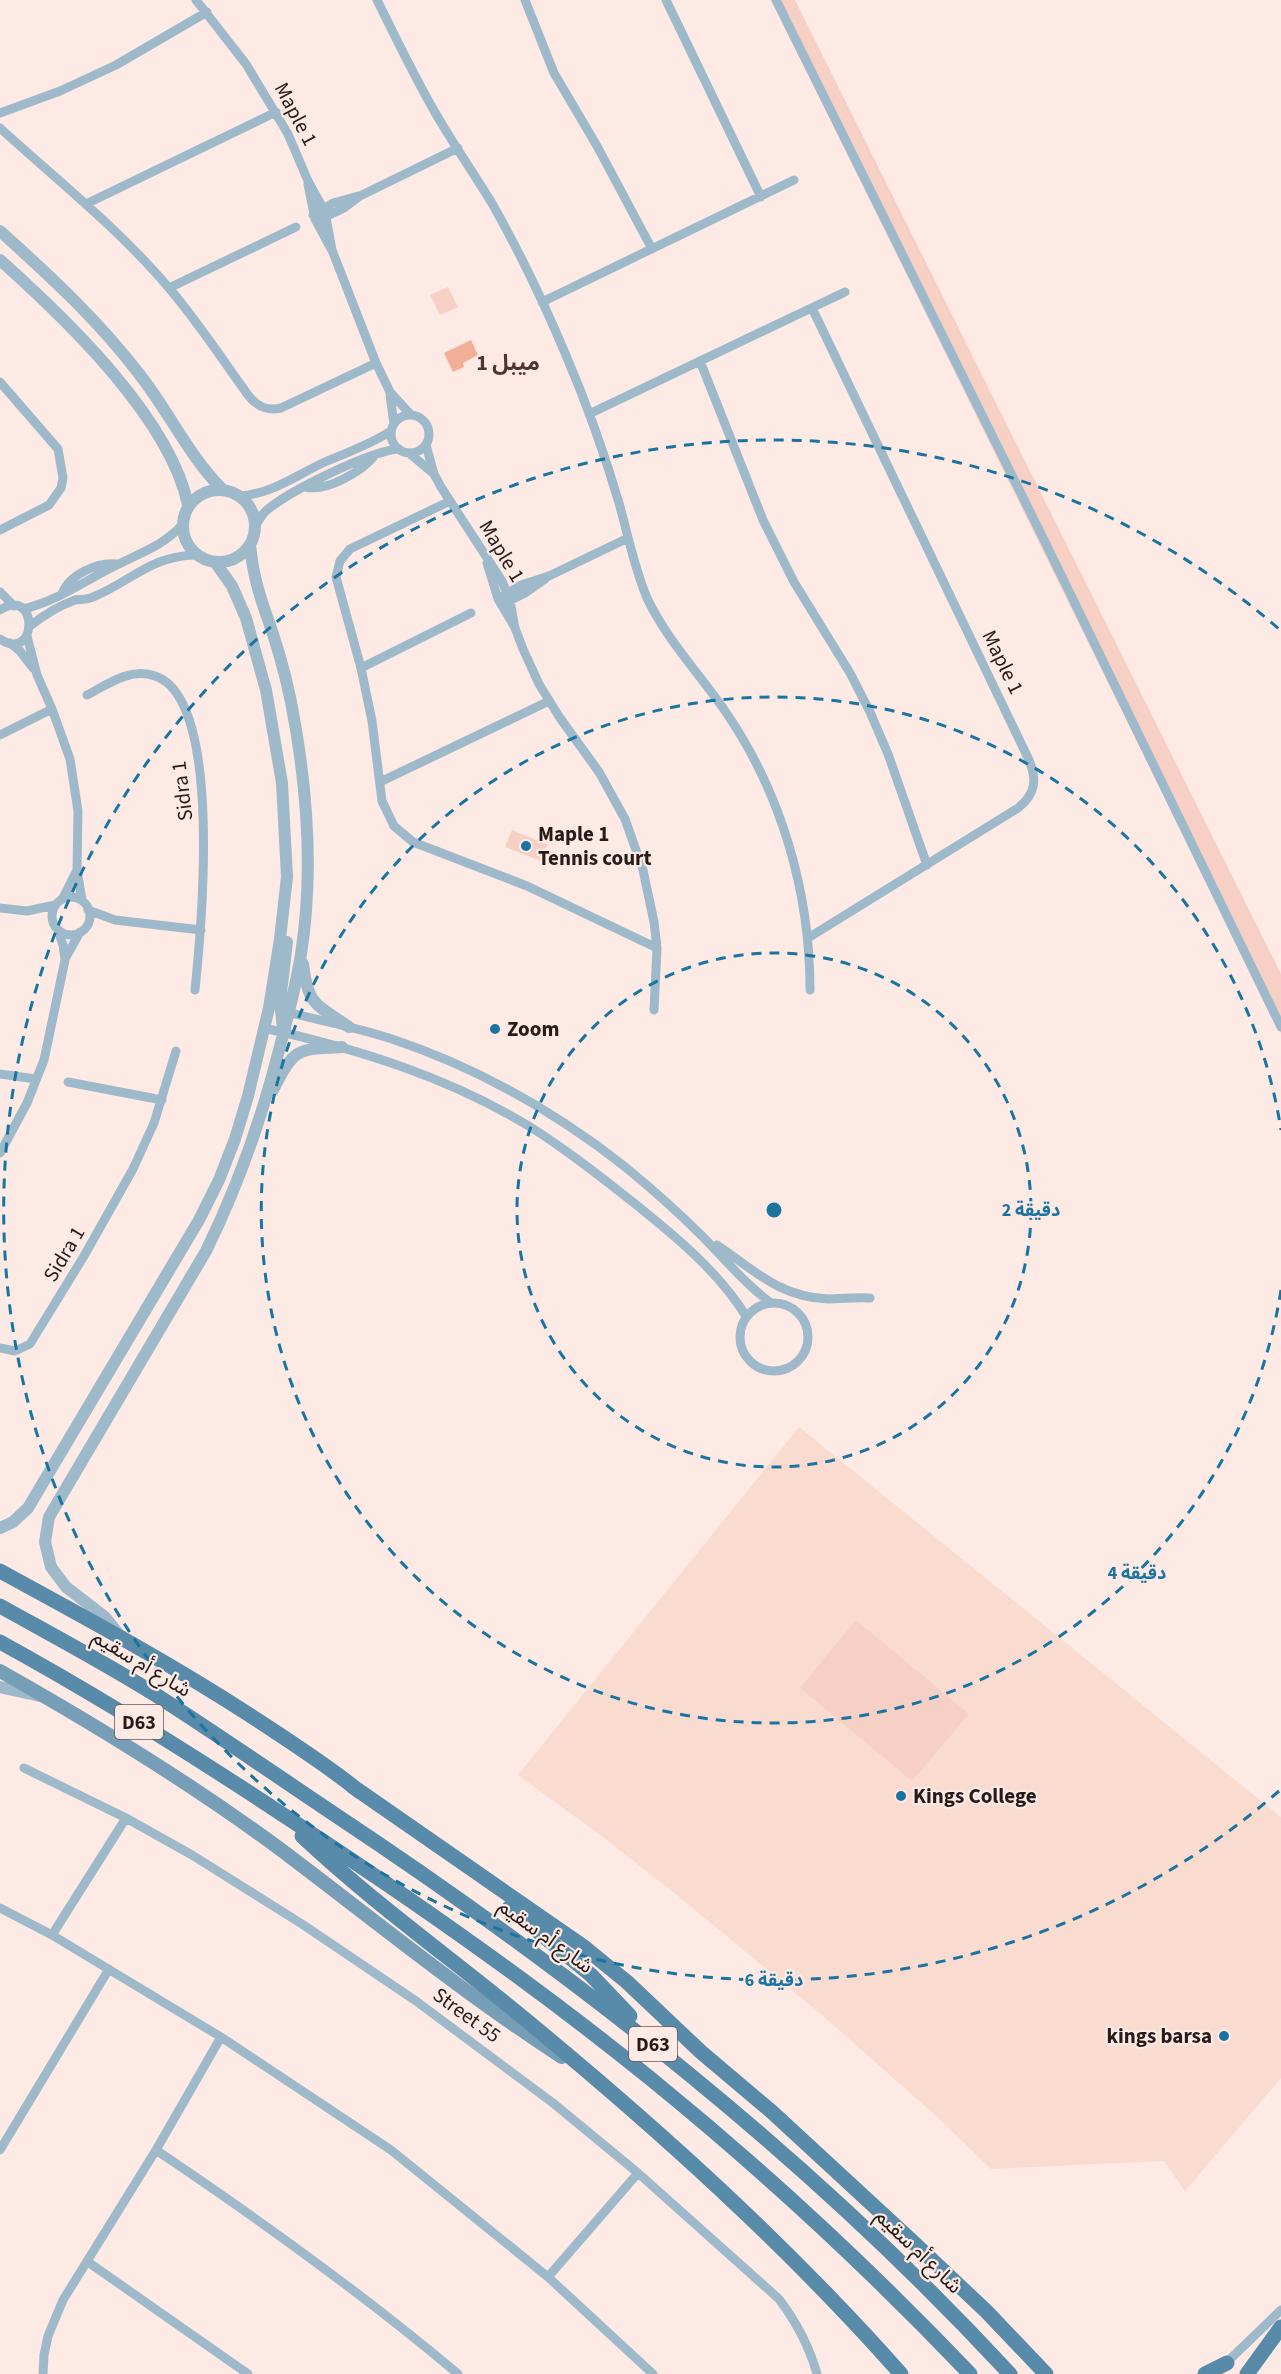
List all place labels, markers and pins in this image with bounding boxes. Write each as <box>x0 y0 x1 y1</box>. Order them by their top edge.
place label: Maple 1 Tennis court <box>538 819 652 873</box>
marker: Maple 1 Tennis court <box>519 839 533 853</box>
place label: Zoom <box>507 1014 559 1044</box>
marker: Zoom <box>488 1022 502 1036</box>
centre of rings <box>764 1200 784 1220</box>
place label: Kings College <box>913 1781 1037 1811</box>
marker: Kings College <box>894 1789 908 1803</box>
place label: kings barsa <box>1107 2021 1212 2051</box>
marker: kings barsa <box>1217 2029 1231 2043</box>

